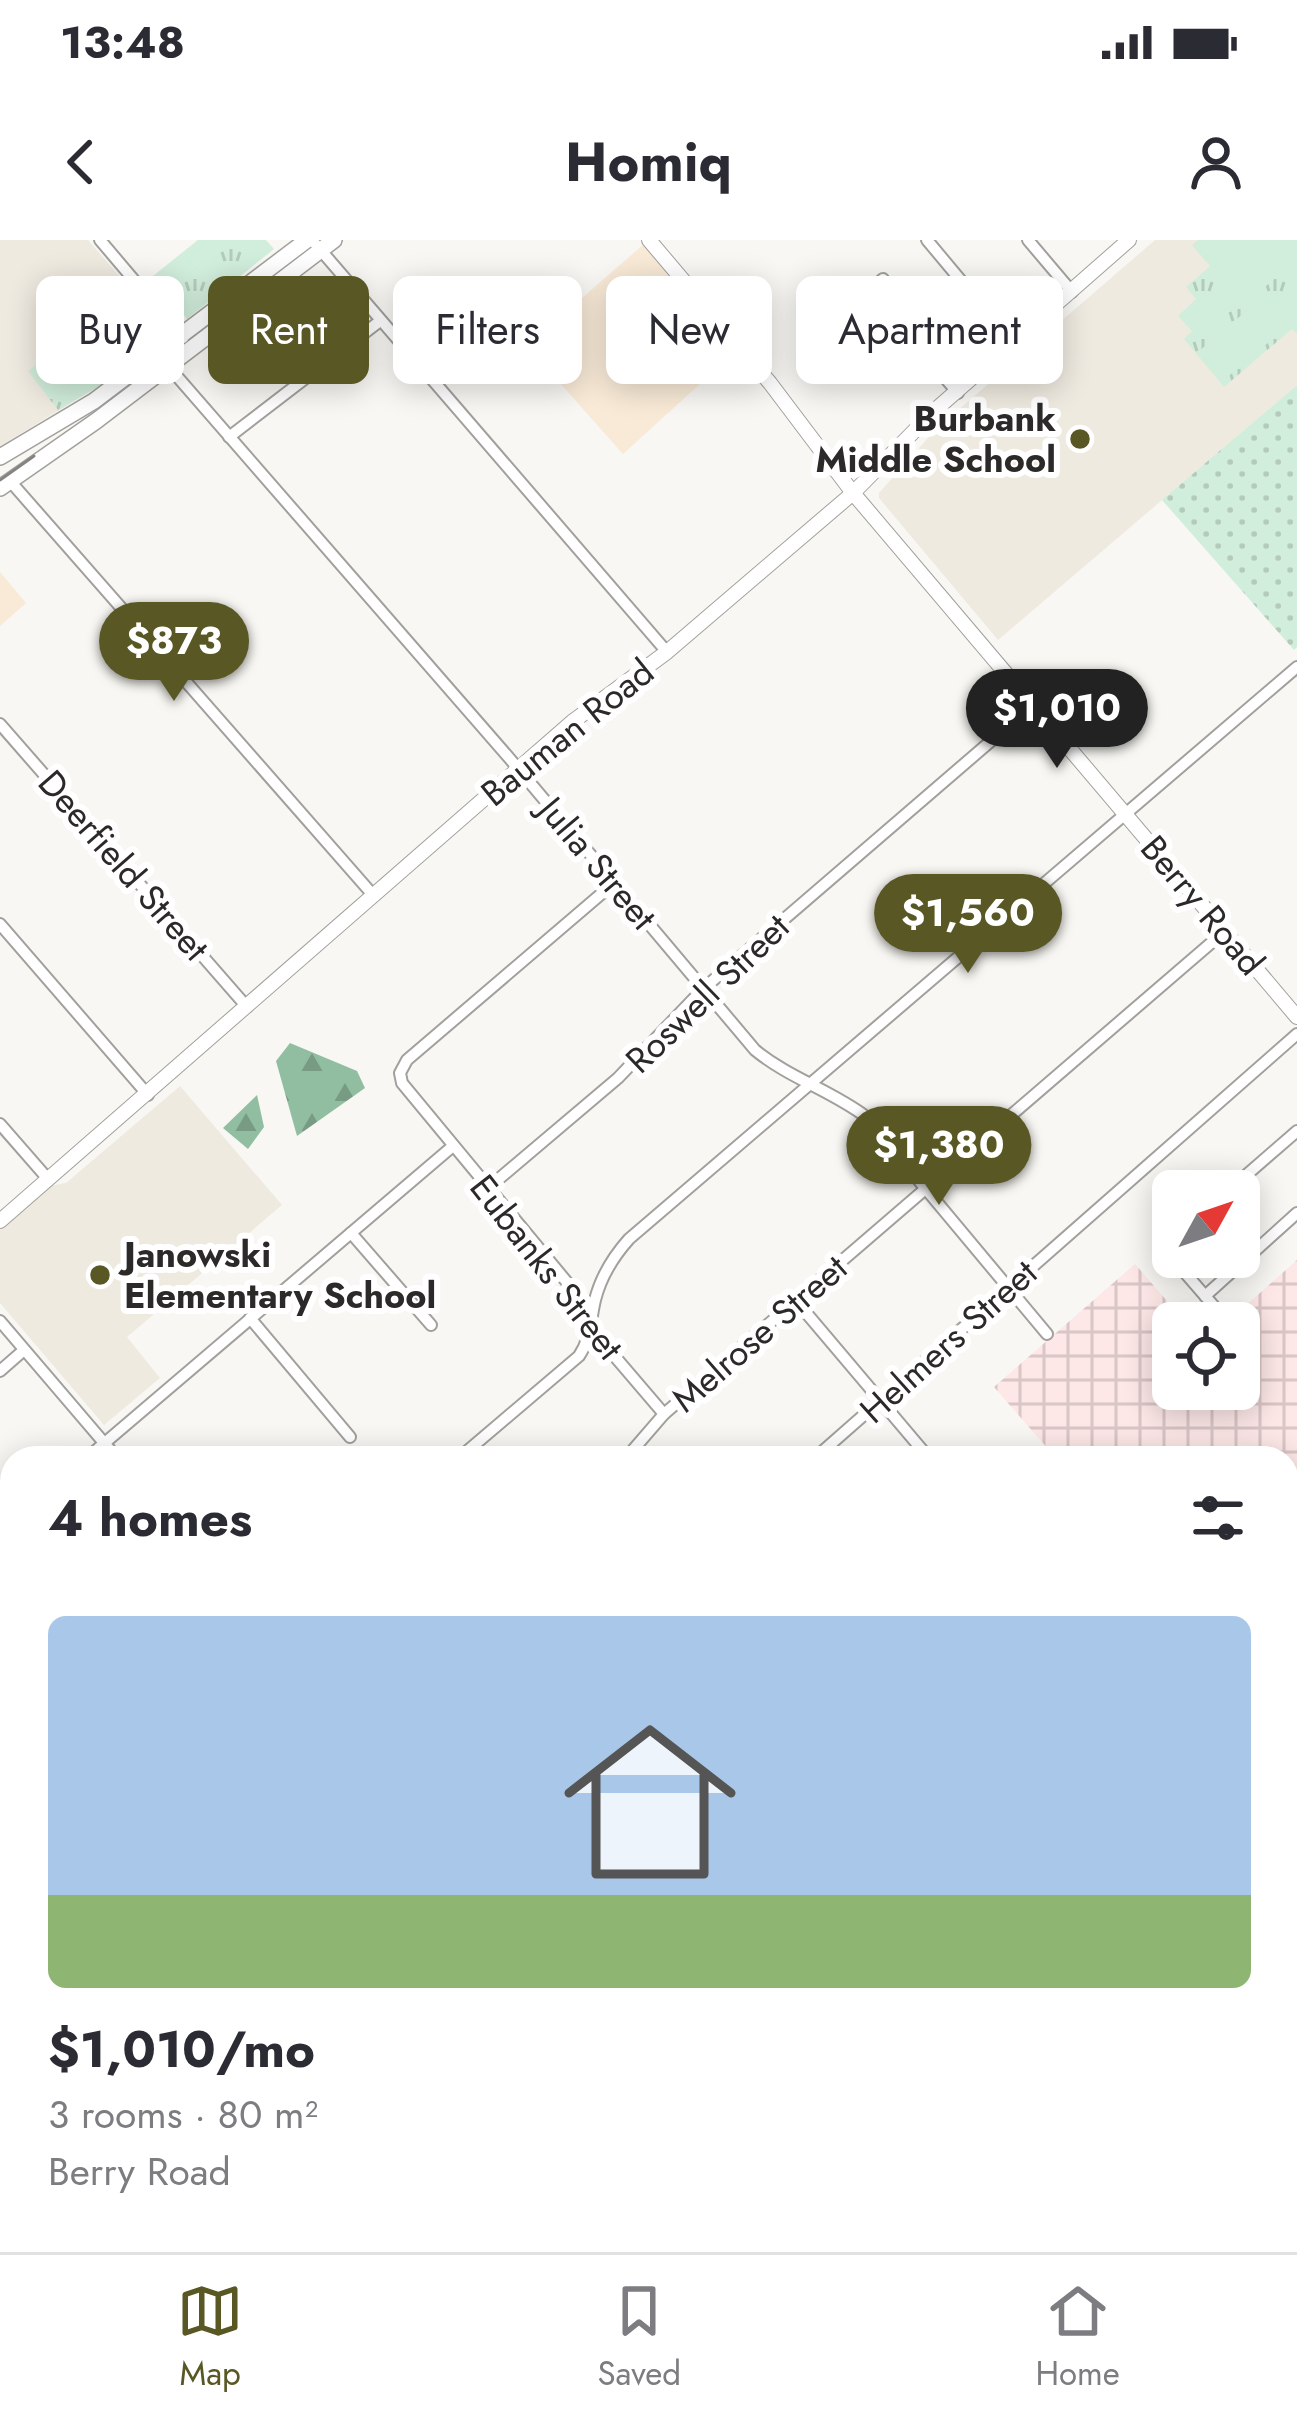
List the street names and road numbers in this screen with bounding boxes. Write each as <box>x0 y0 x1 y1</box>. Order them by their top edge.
street label: Bauman Road <box>469 646 665 818</box>
street label: Deerfield Street <box>26 758 222 972</box>
street label: Julia Street <box>524 782 669 941</box>
street label: Berry Road <box>1129 824 1277 986</box>
street label: Roswell Street <box>613 901 801 1085</box>
street label: Eubanks Street <box>458 1163 636 1371</box>
street label: Melrose Street <box>660 1242 858 1424</box>
street label: Helmers Street <box>848 1247 1048 1435</box>

